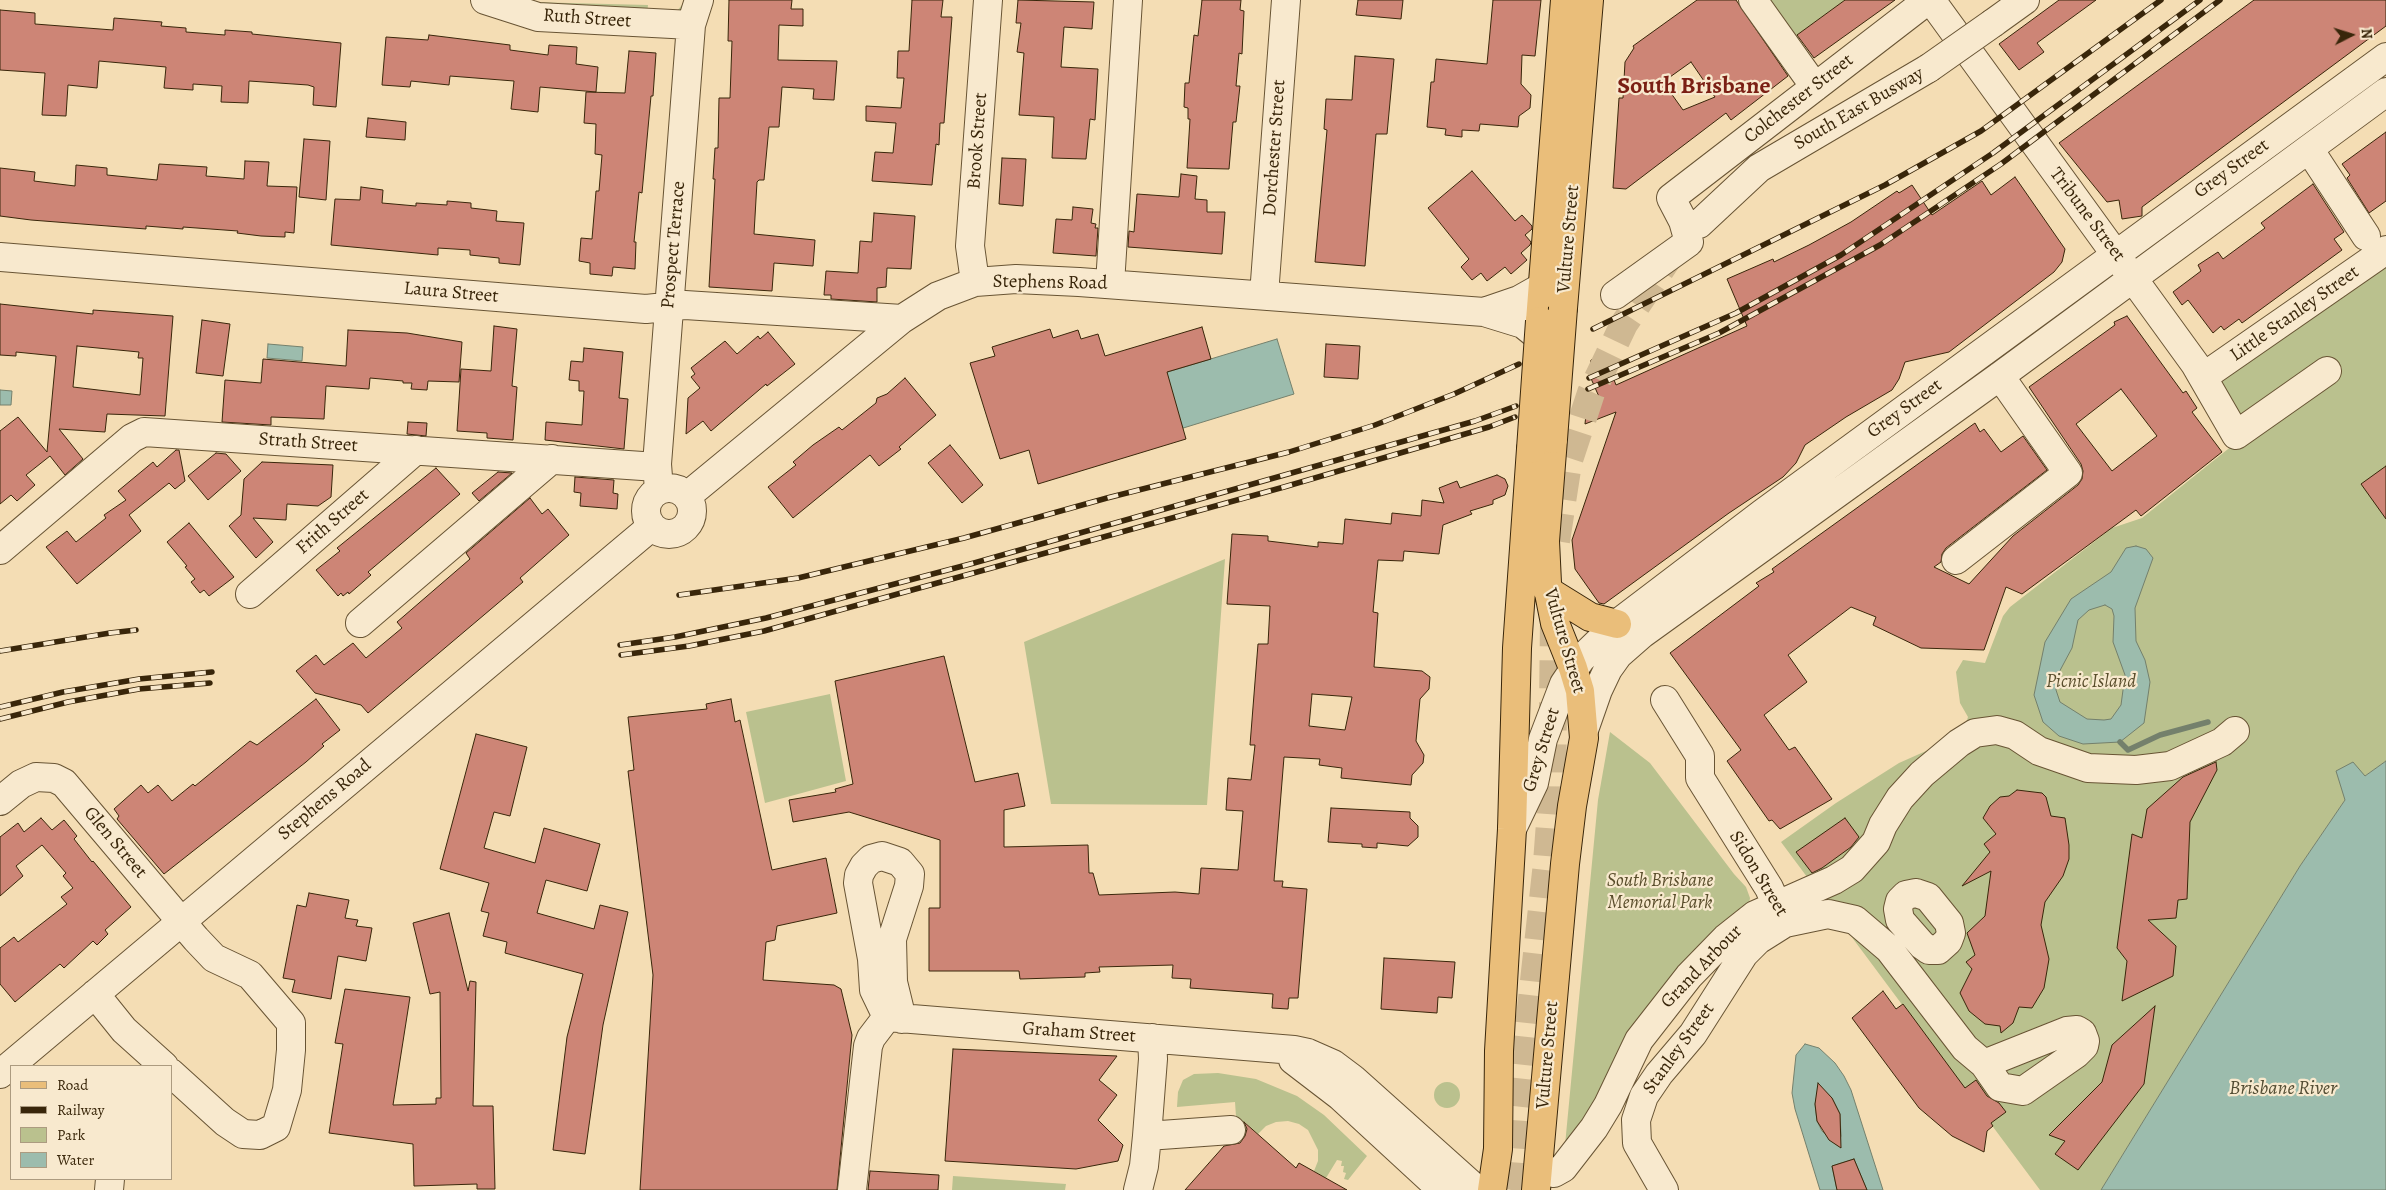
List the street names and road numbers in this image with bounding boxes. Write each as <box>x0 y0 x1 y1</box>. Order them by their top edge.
street label: Ruth Street <box>542 5 632 33</box>
street label: Colchester Street <box>1740 49 1858 149</box>
street label: South East Busway <box>1790 63 1928 155</box>
street label: Dorchester Street <box>1259 79 1291 217</box>
street label: Brook Street <box>963 92 993 190</box>
street label: Grey Street <box>2190 134 2274 204</box>
street label: Tribune Street <box>2044 164 2130 266</box>
street label: Prospect Terrace <box>657 180 691 310</box>
street label: Vulture Street <box>1553 184 1585 294</box>
street label: Little Stanley Street <box>2226 261 2364 367</box>
street label: Stephens Road <box>992 271 1108 295</box>
street label: Laura Street <box>403 277 499 309</box>
street label: Grey Street <box>1863 374 1947 444</box>
street label: Strath Street <box>258 428 358 458</box>
street label: Frith Street <box>292 484 374 560</box>
street label: Vulture Street <box>1538 586 1590 696</box>
street label: Grey Street <box>1518 705 1566 795</box>
street label: Stephens Road <box>274 754 376 846</box>
street label: Glen Street <box>78 803 152 883</box>
street label: Sidon Street <box>1724 827 1792 921</box>
street label: Grand Arbour <box>1657 920 1747 1014</box>
street label: Stanley Street <box>1638 999 1720 1099</box>
street label: Vulture Street <box>1532 1000 1564 1110</box>
street label: Graham Street <box>1022 1018 1136 1048</box>

